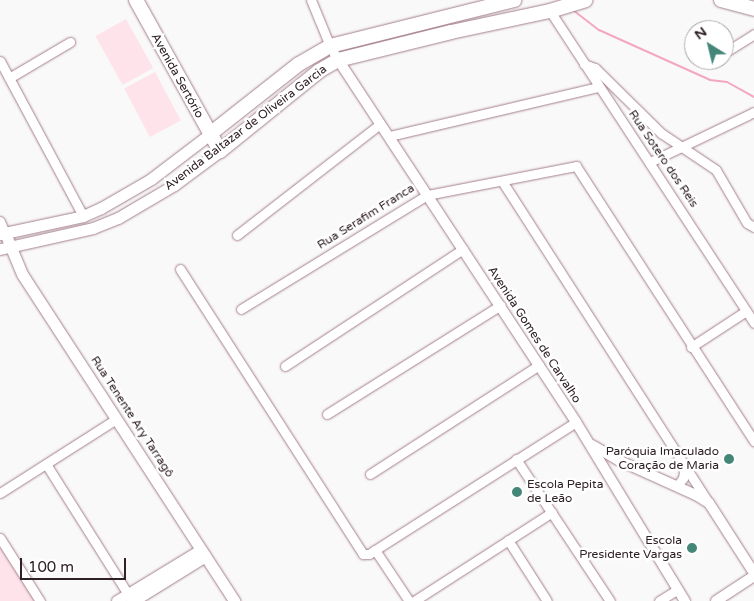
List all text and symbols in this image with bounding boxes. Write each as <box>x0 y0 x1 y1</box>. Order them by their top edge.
north arrow <box>684 20 734 70</box>
text: N <box>691 23 710 43</box>
street label: Avenida Sertório <box>148 31 206 121</box>
street label: Avenida Baltazar de Oliveira Garcia <box>162 62 330 194</box>
street label: Rua Sotero dos Reis <box>625 108 701 210</box>
street label: Rua Serafim Franca <box>315 181 417 253</box>
street label: Avenida Gomes de Carvalho <box>484 264 584 406</box>
street label: Rua Tenente Ary Tarragô <box>87 354 177 480</box>
place label: Paróquia Imaculado Coração de Maria <box>606 445 719 473</box>
marker: Paróquia Imaculado Coração de Maria <box>723 453 735 465</box>
place label: Escola Pepita de Leão <box>527 478 603 506</box>
marker: Escola Pepita de Leão <box>511 486 523 498</box>
place label: Escola Presidente Vargas <box>579 534 682 562</box>
marker: Escola Presidente Vargas <box>686 542 698 554</box>
scale bar <box>22 548 129 580</box>
text: 100 m <box>28 558 74 576</box>

